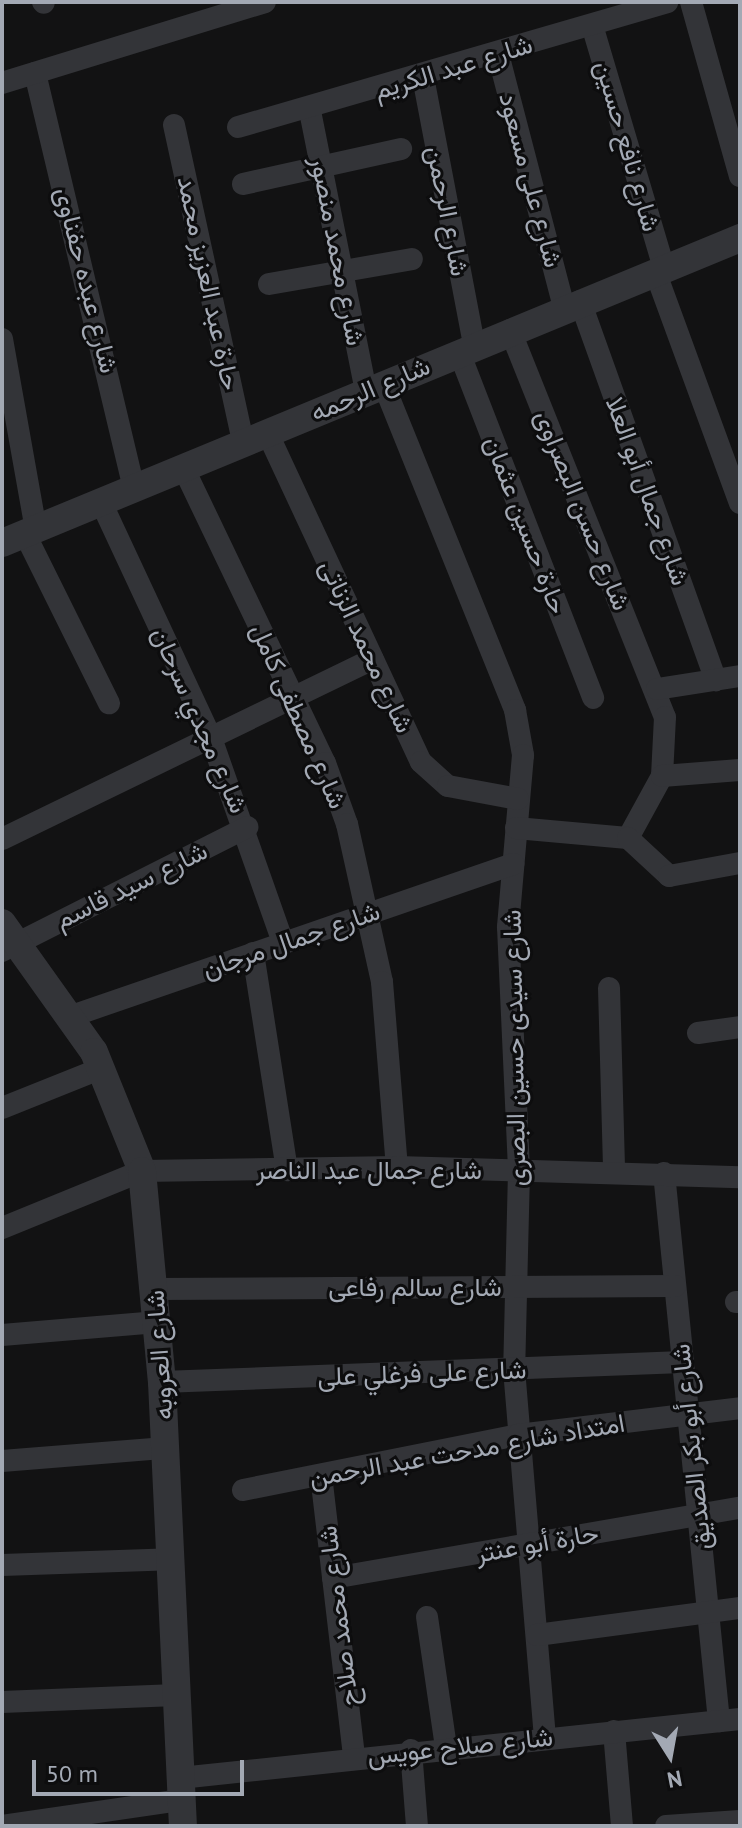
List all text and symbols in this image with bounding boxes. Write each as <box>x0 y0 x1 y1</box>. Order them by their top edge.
street label: شارع عبد الكريم <box>370 28 536 106</box>
street label: شارع نافع حسين <box>589 57 667 235</box>
street label: شارع على مسعود <box>493 89 569 271</box>
street label: شارع الرحمن <box>420 143 476 279</box>
street label: شارع محمد منصور <box>304 154 372 348</box>
street label: حارة عبد العزيز محمد <box>171 173 247 393</box>
street label: شارع عبده حفناوى <box>49 184 125 376</box>
street label: شارع الرحمه <box>306 350 434 428</box>
street label: شارع جمال أبو العلا <box>599 393 697 589</box>
street label: شارع حسن البصراوى <box>529 405 637 615</box>
street label: حارة حسين عثمان <box>478 432 574 618</box>
street label: شارع محمد الزناتى <box>313 555 421 737</box>
street label: شارع مصطفى كامل <box>244 619 354 813</box>
street label: شارع مجدي سرحان <box>145 622 255 818</box>
street label: شارع سيد قاسم <box>50 835 212 935</box>
street label: شارع جمال مرجان <box>198 895 384 985</box>
street label: شارع سيدى حسين البصرى <box>496 909 532 1187</box>
street label: شارع جمال عبد الناصر <box>256 1154 482 1186</box>
street label: شارع سالم رفاعى <box>328 1271 502 1303</box>
street label: شارع العروبه <box>139 1289 179 1421</box>
street label: شارع أبو بكر الصديق <box>665 1342 717 1552</box>
street label: شارع على فرغلي على <box>317 1354 527 1392</box>
street label: امتداد شارع مدحت عبد الرحمن <box>307 1407 627 1493</box>
street label: حارة أبو عنتر <box>473 1517 601 1569</box>
street label: شارع محمد صلاح <box>311 1524 365 1708</box>
north arrow <box>630 1716 710 1796</box>
street label: شارع صلاح عويس <box>366 1721 554 1771</box>
scale bar <box>36 1744 248 1794</box>
text: 50 m <box>46 1758 98 1789</box>
text: N <box>665 1764 684 1795</box>

